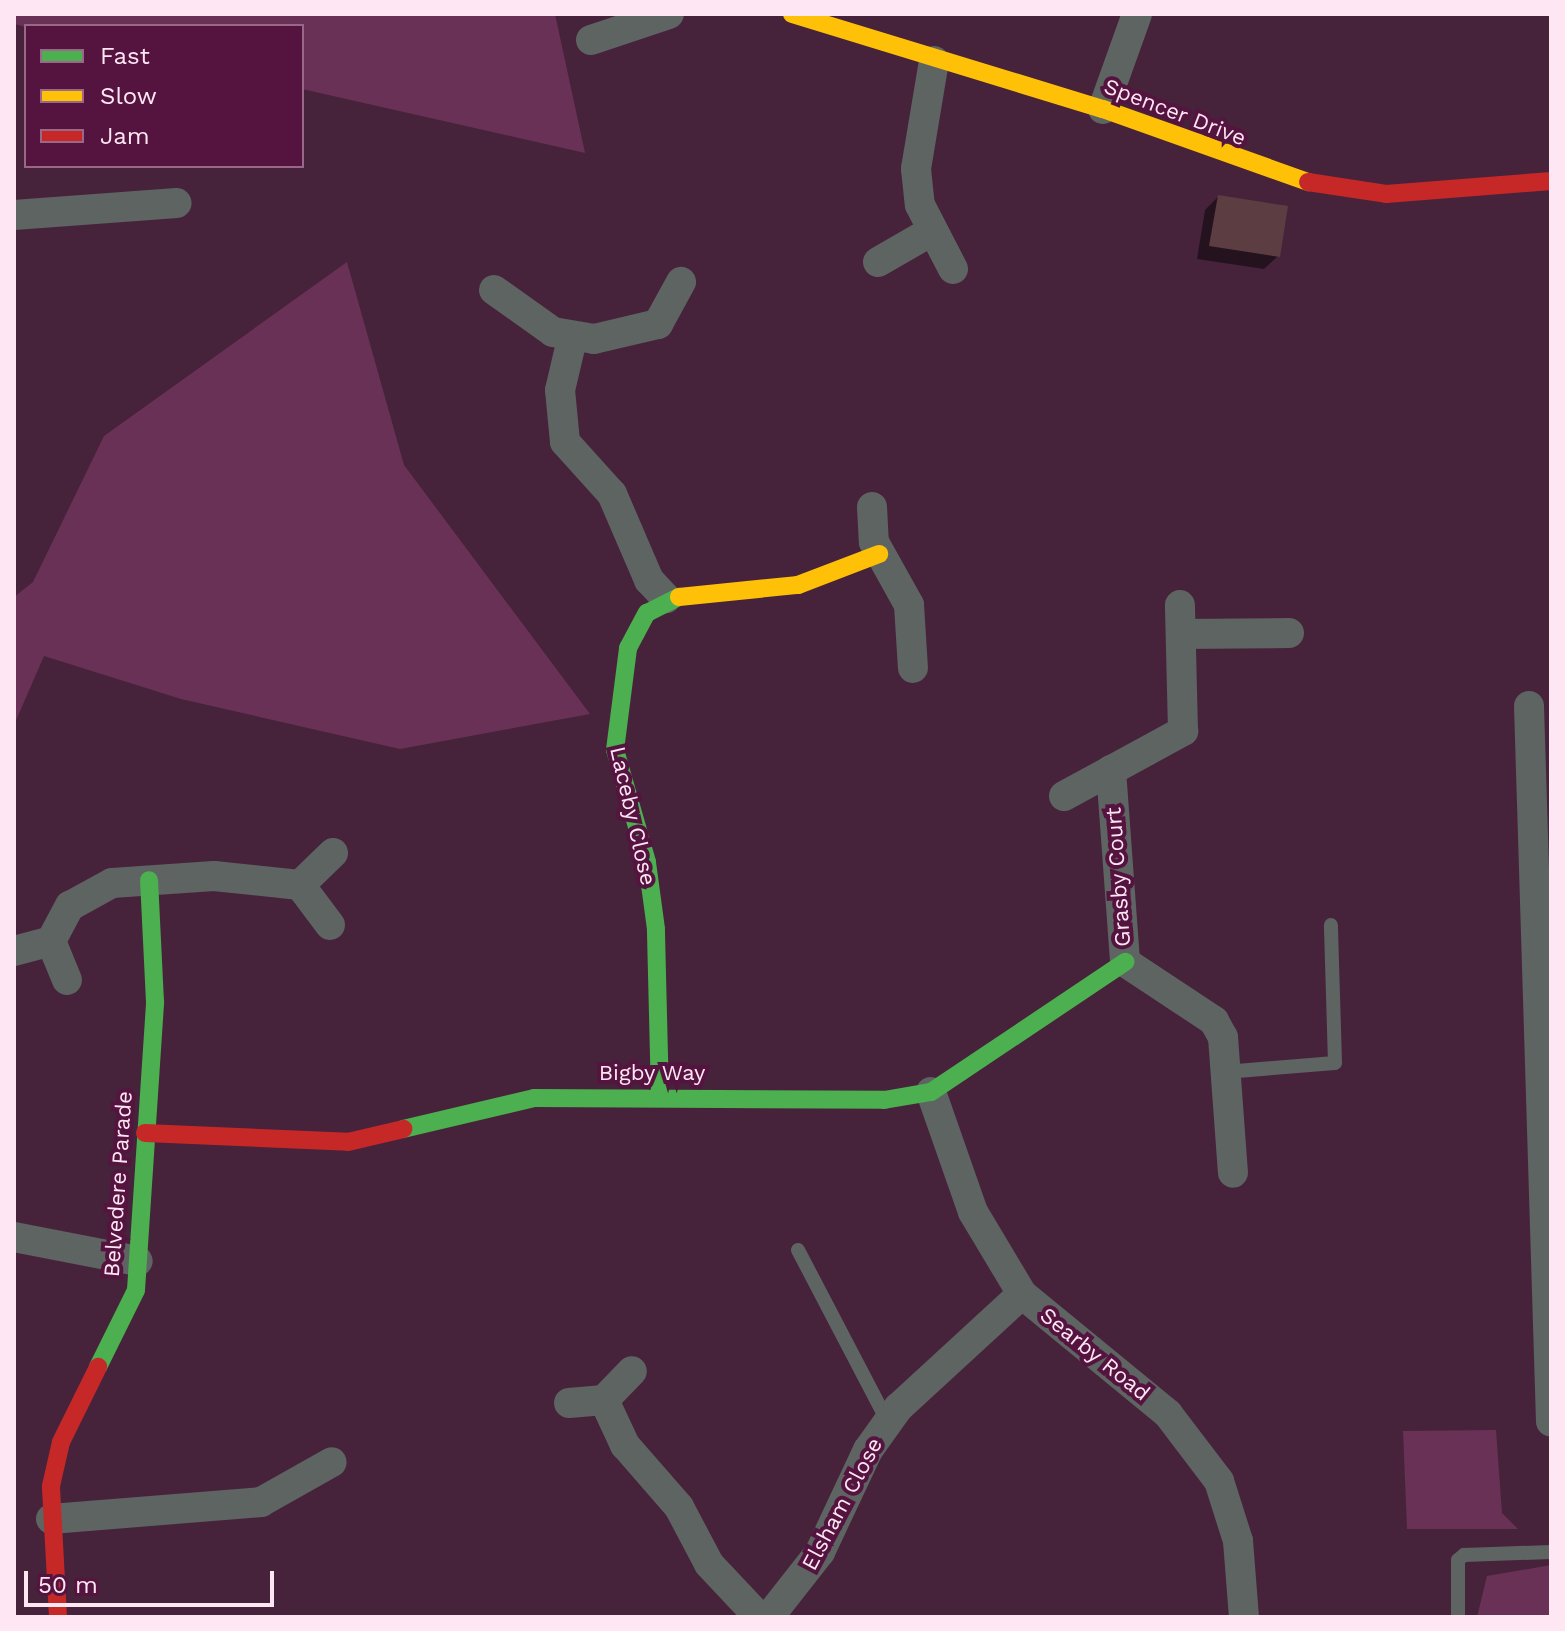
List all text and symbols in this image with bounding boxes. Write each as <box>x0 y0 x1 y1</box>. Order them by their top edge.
legend <box>24 24 304 168</box>
text: Fast <box>100 42 150 70</box>
street label: Spencer Drive <box>1100 73 1250 151</box>
text: Slow <box>100 82 157 110</box>
text: Jam <box>100 122 150 150</box>
street label: Laceby Close <box>604 744 662 888</box>
street label: Grasby Court <box>1100 806 1136 948</box>
street label: Bigby Way <box>598 1060 706 1086</box>
street label: Belvedere Parade <box>98 1090 138 1278</box>
street label: Searby Road <box>1035 1302 1155 1406</box>
street label: Elsham Close <box>796 1433 888 1575</box>
scale bar <box>28 1555 278 1605</box>
text: 50 m <box>38 1571 98 1599</box>

